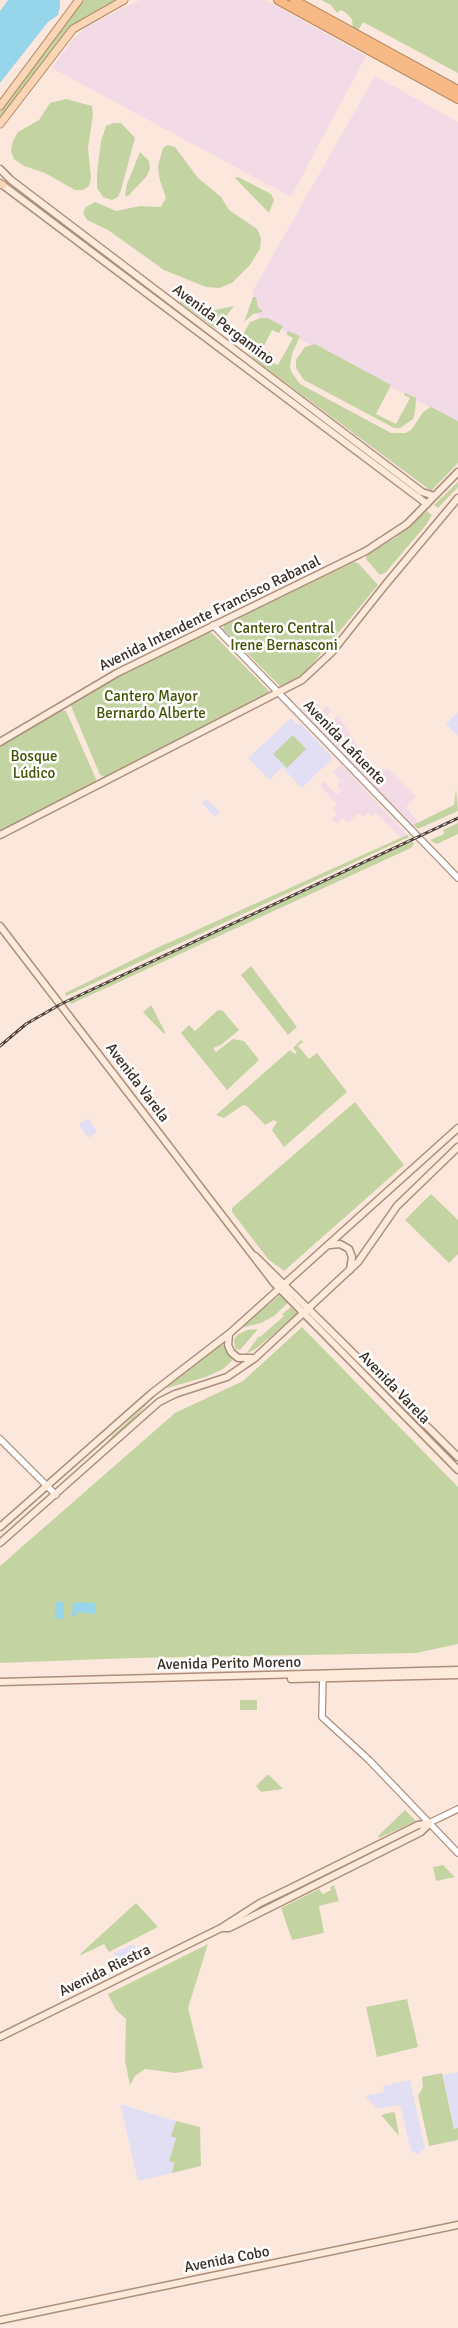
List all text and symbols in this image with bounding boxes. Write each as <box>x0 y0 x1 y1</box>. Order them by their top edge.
street label: Avenida Pergamino <box>169 281 277 369</box>
street label: Avenida Intendente Francisco Rabanal <box>96 552 324 676</box>
park label: Cantero Central Irene Bernasconi <box>230 620 338 655</box>
park label: Cantero Mayor Bernardo Alberte <box>96 688 206 723</box>
street label: Avenida Lafuente <box>299 697 389 789</box>
park label: Bosque Lúdico <box>10 748 58 783</box>
street label: Avenida Varela <box>101 1040 173 1126</box>
street label: Avenida Varela <box>355 1348 433 1428</box>
street label: Avenida Perito Moreno <box>157 1654 301 1674</box>
street label: Avenida Riestra <box>56 1941 154 2001</box>
street label: Avenida Cobo <box>183 2243 271 2277</box>

